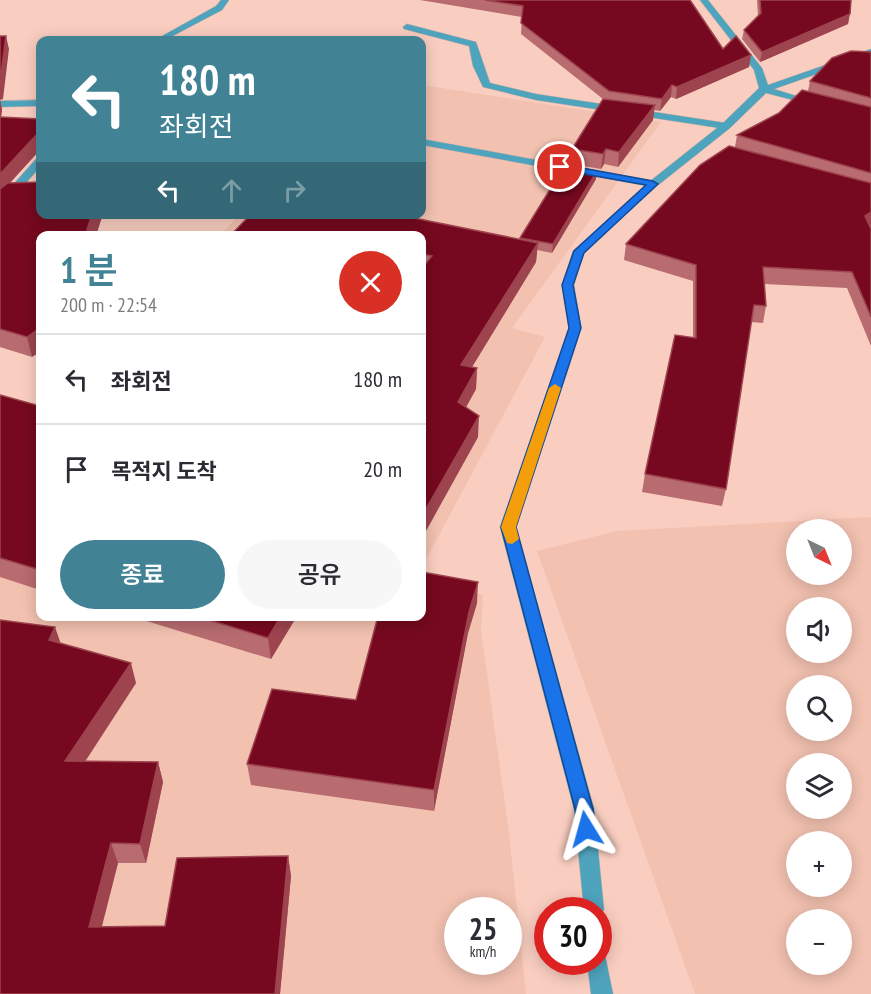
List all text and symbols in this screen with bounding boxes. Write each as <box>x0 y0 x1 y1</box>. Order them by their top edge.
text: 180 m <box>159 52 256 107</box>
icon: left <box>60 60 138 138</box>
text: 좌회전 <box>159 109 234 143</box>
pin <box>534 141 585 192</box>
icon: arrive <box>543 150 576 183</box>
icon: left <box>152 174 185 207</box>
icon: ahead <box>215 174 248 207</box>
icon: right <box>278 174 311 207</box>
text: 1 분 <box>60 246 118 293</box>
button: close <box>339 251 402 314</box>
text: 200 m · 22:54 <box>60 292 157 318</box>
icon: left <box>60 363 93 396</box>
text: 180 m <box>353 365 402 393</box>
text: 좌회전 <box>111 367 172 395</box>
icon: arrive <box>60 453 93 486</box>
text: 20 m <box>363 455 402 483</box>
text: 목적지 도착 <box>111 457 217 485</box>
north arrow <box>786 519 852 585</box>
map controls <box>786 519 852 975</box>
button: 종료 <box>60 540 225 609</box>
button: 공유 <box>237 540 402 609</box>
button: sound <box>786 597 852 663</box>
button: search <box>786 675 852 741</box>
button: layers <box>786 753 852 819</box>
position arrow <box>554 797 618 861</box>
button: + <box>786 831 852 897</box>
speed limit sign: 30 <box>534 897 612 975</box>
text: 25 <box>469 909 497 948</box>
button: − <box>786 909 852 975</box>
text: km/h <box>470 942 496 961</box>

